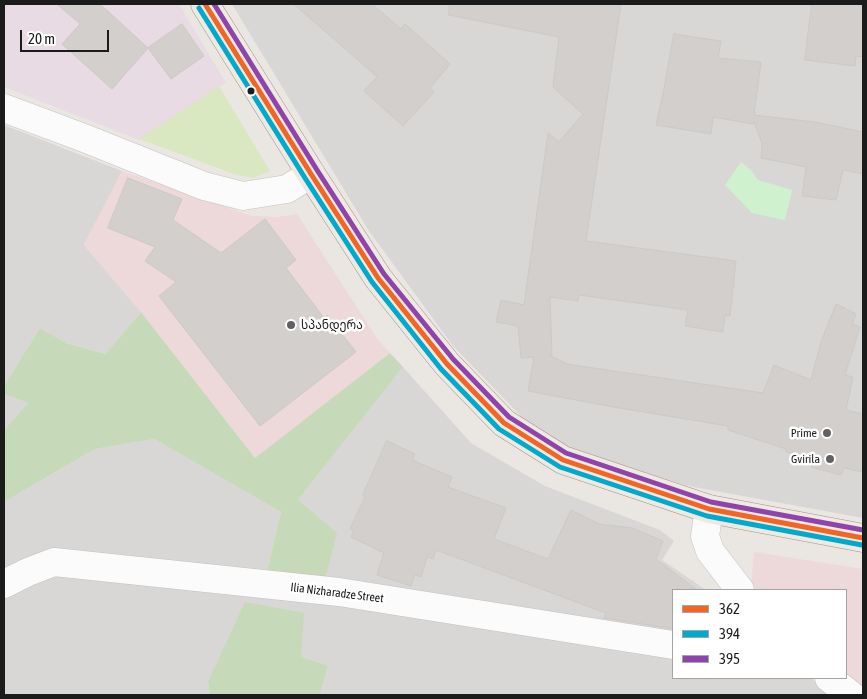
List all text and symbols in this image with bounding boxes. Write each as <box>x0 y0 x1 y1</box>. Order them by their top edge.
scale bar <box>22 20 111 52</box>
text: 20 m <box>28 30 55 47</box>
unlabelled marker <box>246 86 256 96</box>
place label: სპანდერა <box>301 318 363 332</box>
marker: სპანდერა <box>285 319 297 331</box>
place label: Prime <box>791 426 817 440</box>
marker: Prime <box>821 427 833 439</box>
place label: Gvirila <box>791 452 820 466</box>
marker: Gvirila <box>824 453 836 465</box>
street label: Ilia Nizharadze Street <box>289 580 385 606</box>
legend <box>672 589 847 679</box>
text: 362 <box>719 600 740 617</box>
text: 394 <box>719 625 740 642</box>
text: 395 <box>719 650 740 667</box>

